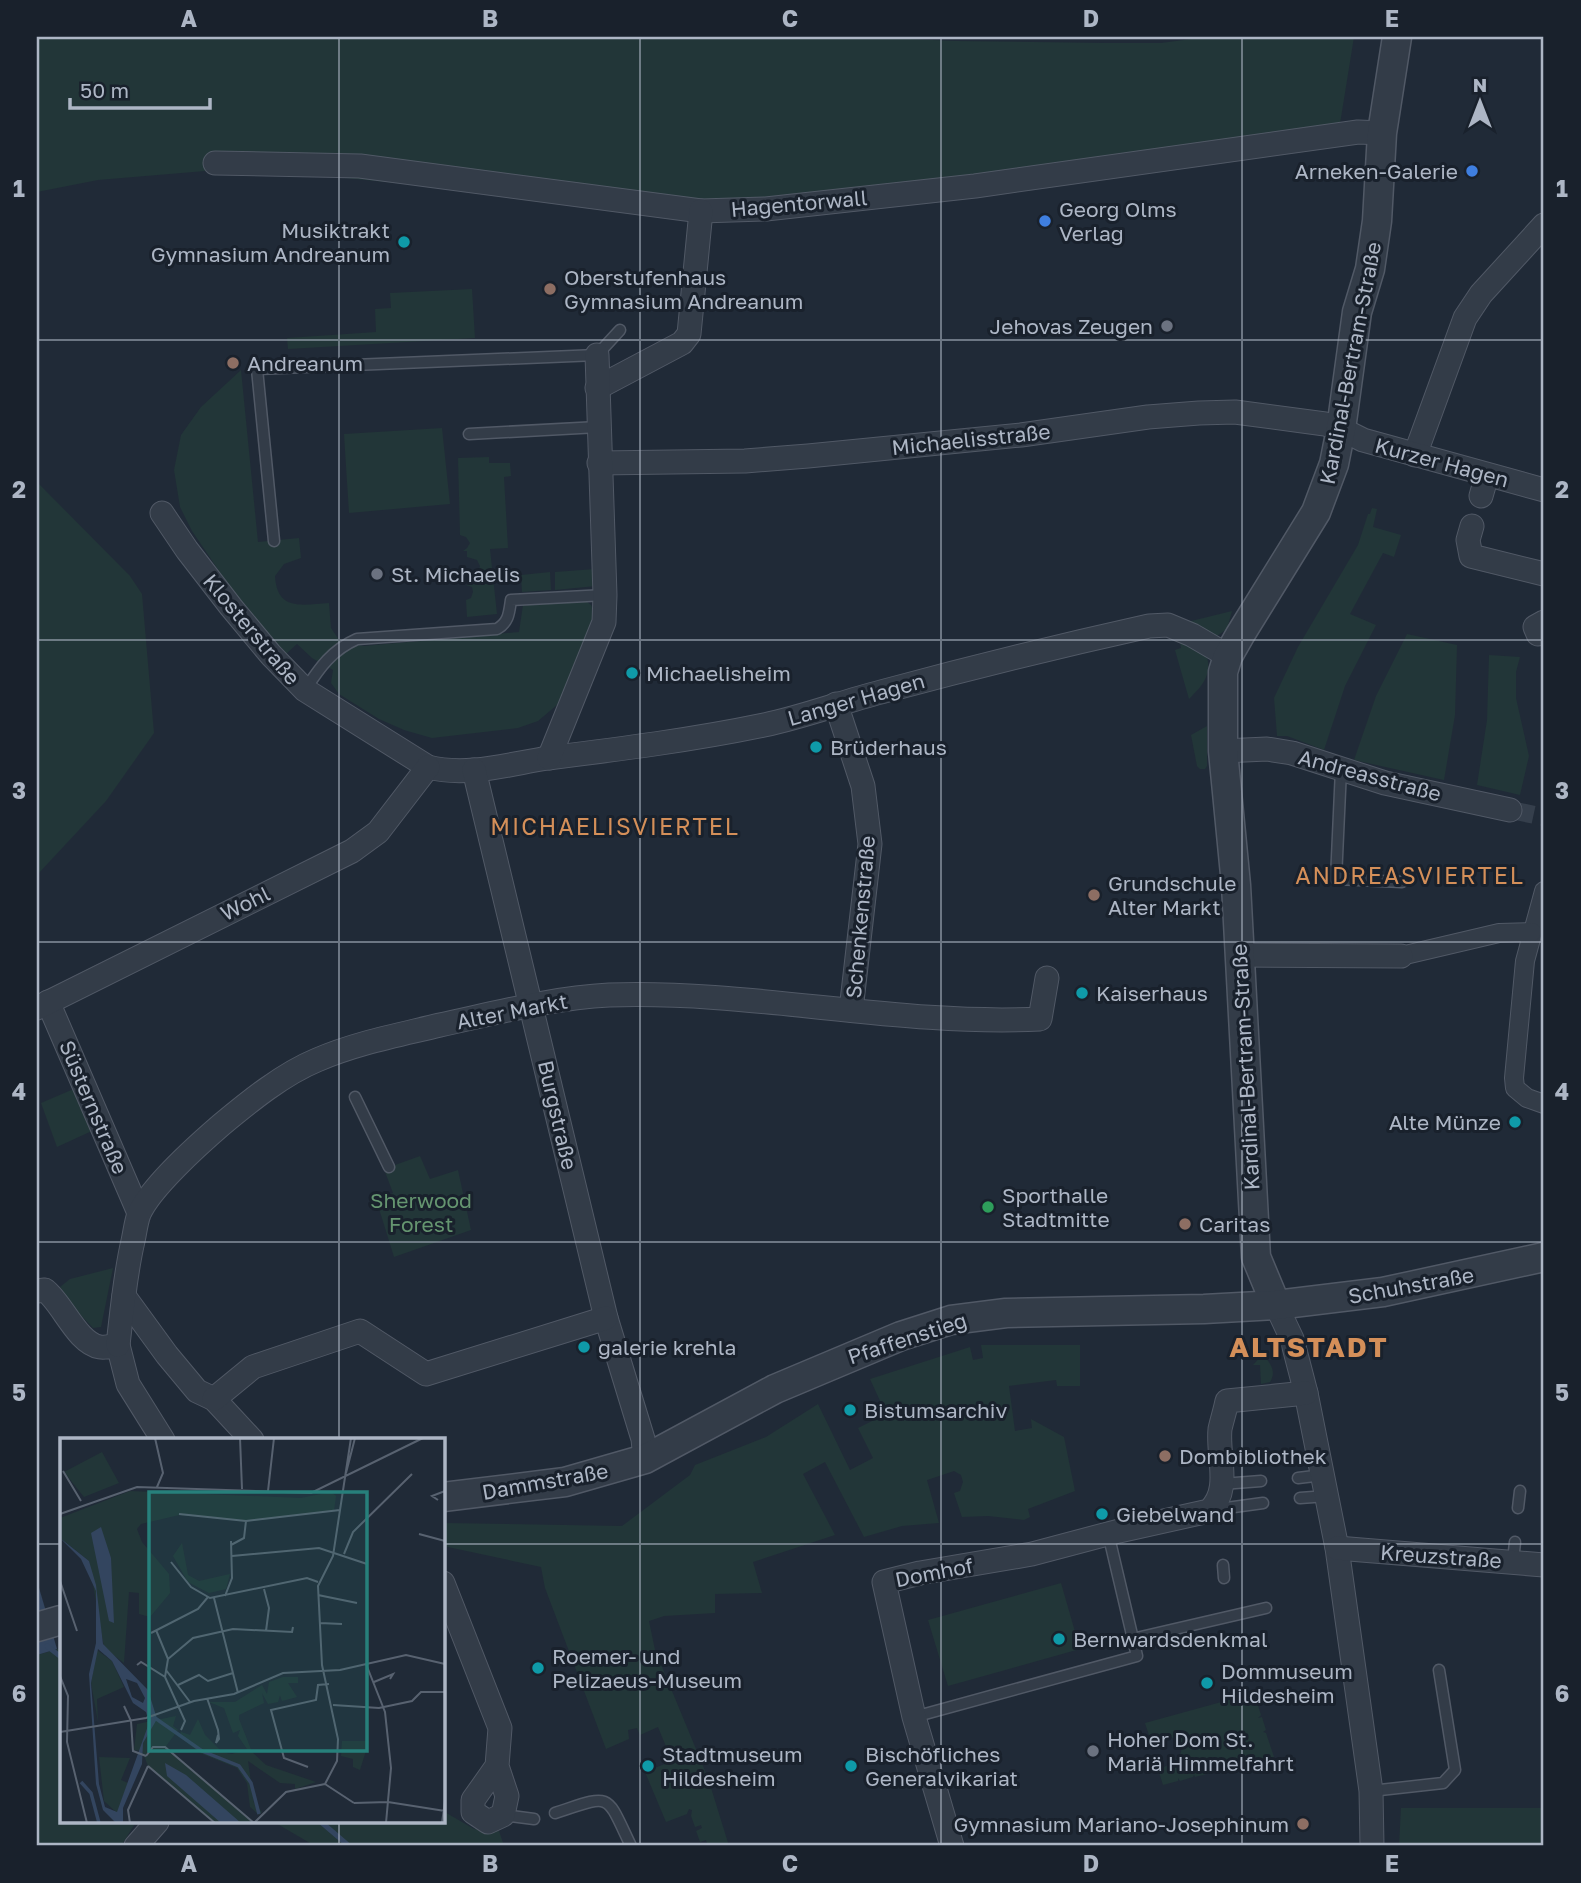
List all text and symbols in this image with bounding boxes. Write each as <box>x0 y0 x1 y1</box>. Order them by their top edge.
text: A <box>181 4 198 32</box>
text: B <box>482 4 498 32</box>
text: C <box>782 4 798 32</box>
text: D <box>1083 4 1099 32</box>
text: E <box>1385 4 1399 32</box>
scale bar <box>70 66 210 110</box>
north arrow <box>1444 66 1514 136</box>
text: N <box>1473 73 1487 96</box>
text: 50 m <box>80 77 129 103</box>
place label: Arneken-Galerie <box>1295 158 1458 184</box>
marker: Arneken-Galerie <box>1464 163 1480 179</box>
text: 1 <box>13 174 25 202</box>
text: 1 <box>1556 174 1568 202</box>
street label: Hagentorwall <box>730 184 868 222</box>
place label: Georg Olms Verlag <box>1059 196 1177 246</box>
marker: Georg Olms Verlag <box>1037 213 1053 229</box>
place label: Musiktrakt Gymnasium Andreanum <box>151 217 390 267</box>
marker: Musiktrakt Gymnasium Andreanum <box>396 234 412 250</box>
street label: Kardinal-Bertram-Straße <box>1314 239 1386 487</box>
place label: Oberstufenhaus Gymnasium Andreanum <box>564 264 803 314</box>
marker: Oberstufenhaus Gymnasium Andreanum <box>542 281 558 297</box>
place label: Jehovas Zeugen <box>990 313 1153 339</box>
marker: Jehovas Zeugen <box>1159 318 1175 334</box>
place label: Andreanum <box>247 350 363 376</box>
marker: Andreanum <box>225 355 241 371</box>
street label: Michaelisstraße <box>890 418 1052 460</box>
street label: Kurzer Hagen <box>1372 432 1512 492</box>
text: 2 <box>12 475 26 503</box>
text: 2 <box>1555 475 1569 503</box>
place label: St. Michaelis <box>391 561 520 587</box>
marker: St. Michaelis <box>369 566 385 582</box>
street label: Klosterstraße <box>198 568 306 690</box>
place label: Michaelisheim <box>646 660 791 686</box>
marker: Michaelisheim <box>624 665 640 681</box>
street label: Langer Hagen <box>784 667 928 731</box>
place label: Brüderhaus <box>830 734 947 760</box>
marker: Brüderhaus <box>808 739 824 755</box>
street label: Andreasstraße <box>1296 743 1444 807</box>
text: 3 <box>12 776 26 804</box>
text: 3 <box>1555 776 1569 804</box>
district label: MICHAELISVIERTEL <box>490 812 740 840</box>
street label: Schenkenstraße <box>840 835 880 999</box>
district label: ANDREASVIERTEL <box>1295 861 1525 889</box>
place label: Grundschule Alter Markt <box>1108 870 1236 920</box>
street label: Wohl <box>216 880 274 926</box>
marker: Grundschule Alter Markt <box>1086 887 1102 903</box>
street label: Kardinal-Bertram-Straße <box>1226 943 1264 1191</box>
place label: Kaiserhaus <box>1096 980 1208 1006</box>
marker: Kaiserhaus <box>1074 985 1090 1001</box>
street label: Alter Markt <box>454 987 570 1035</box>
street label: Süsternstraße <box>54 1036 134 1178</box>
street label: Burgstraße <box>533 1058 583 1172</box>
text: 4 <box>12 1077 26 1105</box>
text: 4 <box>1555 1077 1569 1105</box>
place label: Alte Münze <box>1389 1109 1501 1135</box>
marker: Alte Münze <box>1507 1114 1523 1130</box>
place label: Sporthalle Stadtmitte <box>1002 1182 1110 1232</box>
park label: Sherwood Forest <box>370 1187 472 1237</box>
marker: Sporthalle Stadtmitte <box>980 1199 996 1215</box>
place label: Caritas <box>1199 1211 1270 1237</box>
marker: Caritas <box>1177 1216 1193 1232</box>
street label: Schuhstraße <box>1346 1261 1476 1309</box>
street label: Pfaffenstieg <box>844 1307 970 1369</box>
district label: ALTSTADT <box>1229 1330 1389 1363</box>
place label: galerie krehla <box>598 1334 736 1360</box>
marker: galerie krehla <box>576 1339 592 1355</box>
text: 5 <box>12 1378 26 1406</box>
text: 5 <box>1555 1378 1569 1406</box>
place label: Bistumsarchiv <box>864 1397 1007 1423</box>
marker: Bistumsarchiv <box>842 1402 858 1418</box>
inset map <box>60 1438 444 1824</box>
place label: Dombibliothek <box>1179 1443 1327 1469</box>
marker: Dombibliothek <box>1157 1448 1173 1464</box>
street label: Dammstraße <box>480 1457 610 1505</box>
place label: Giebelwand <box>1116 1501 1235 1527</box>
marker: Giebelwand <box>1094 1506 1110 1522</box>
street label: Kreuzstraße <box>1379 1539 1503 1573</box>
street label: Domhof <box>893 1552 976 1592</box>
place label: Bernwardsdenkmal <box>1073 1626 1268 1652</box>
marker: Bernwardsdenkmal <box>1051 1631 1067 1647</box>
place label: Roemer- und Pelizaeus-Museum <box>552 1643 742 1693</box>
place label: Dommuseum Hildesheim <box>1221 1658 1353 1708</box>
marker: Roemer- und Pelizaeus-Museum <box>530 1660 546 1676</box>
marker: Dommuseum Hildesheim <box>1199 1675 1215 1691</box>
text: 6 <box>12 1679 26 1707</box>
text: 6 <box>1555 1679 1569 1707</box>
place label: Hoher Dom St. Mariä Himmelfahrt <box>1107 1726 1294 1776</box>
place label: Stadtmuseum Hildesheim <box>662 1741 803 1791</box>
place label: Bischöfliches Generalvikariat <box>865 1741 1018 1791</box>
marker: Hoher Dom St. Mariä Himmelfahrt <box>1085 1743 1101 1759</box>
marker: Stadtmuseum Hildesheim <box>640 1758 656 1774</box>
marker: Bischöfliches Generalvikariat <box>843 1758 859 1774</box>
place label: Gymnasium Mariano-Josephinum <box>953 1811 1289 1837</box>
marker: Gymnasium Mariano-Josephinum <box>1295 1816 1311 1832</box>
text: A <box>181 1849 198 1877</box>
text: B <box>482 1849 498 1877</box>
text: C <box>782 1849 798 1877</box>
text: D <box>1083 1849 1099 1877</box>
text: E <box>1385 1849 1399 1877</box>

